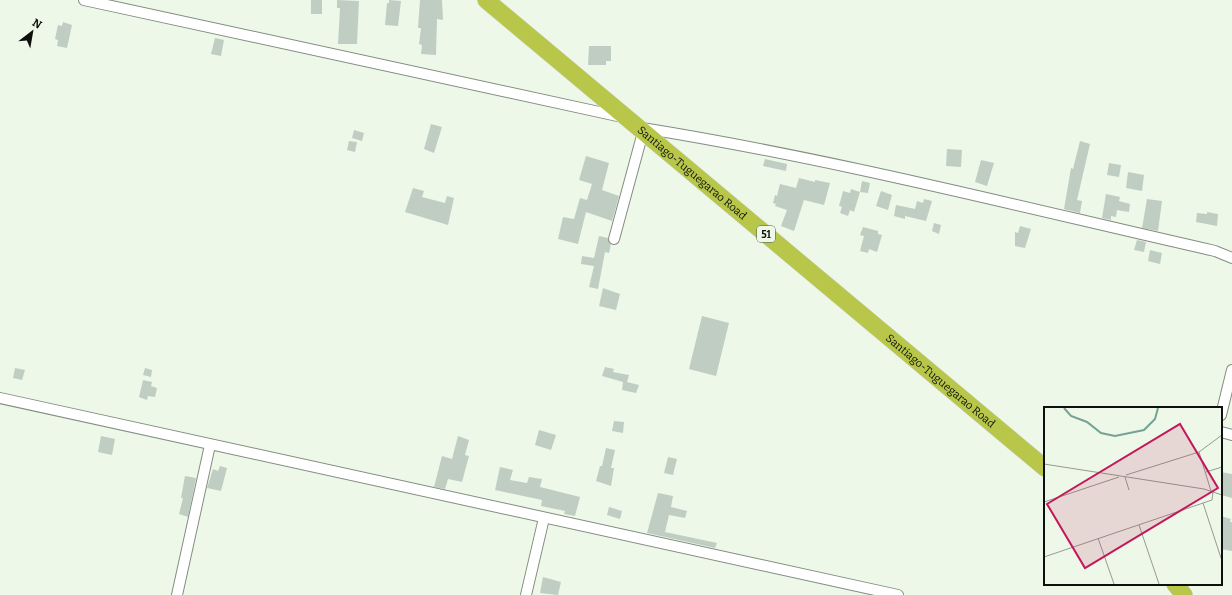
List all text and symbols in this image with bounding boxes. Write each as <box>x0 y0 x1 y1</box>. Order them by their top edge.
north arrow <box>12 12 52 52</box>
text: N <box>30 16 44 32</box>
street label: Santiago-Tuguegarao Road <box>635 124 750 223</box>
road number: 51 <box>757 226 775 242</box>
street label: Santiago-Tuguegarao Road <box>883 332 998 431</box>
inset map <box>1044 407 1222 585</box>

